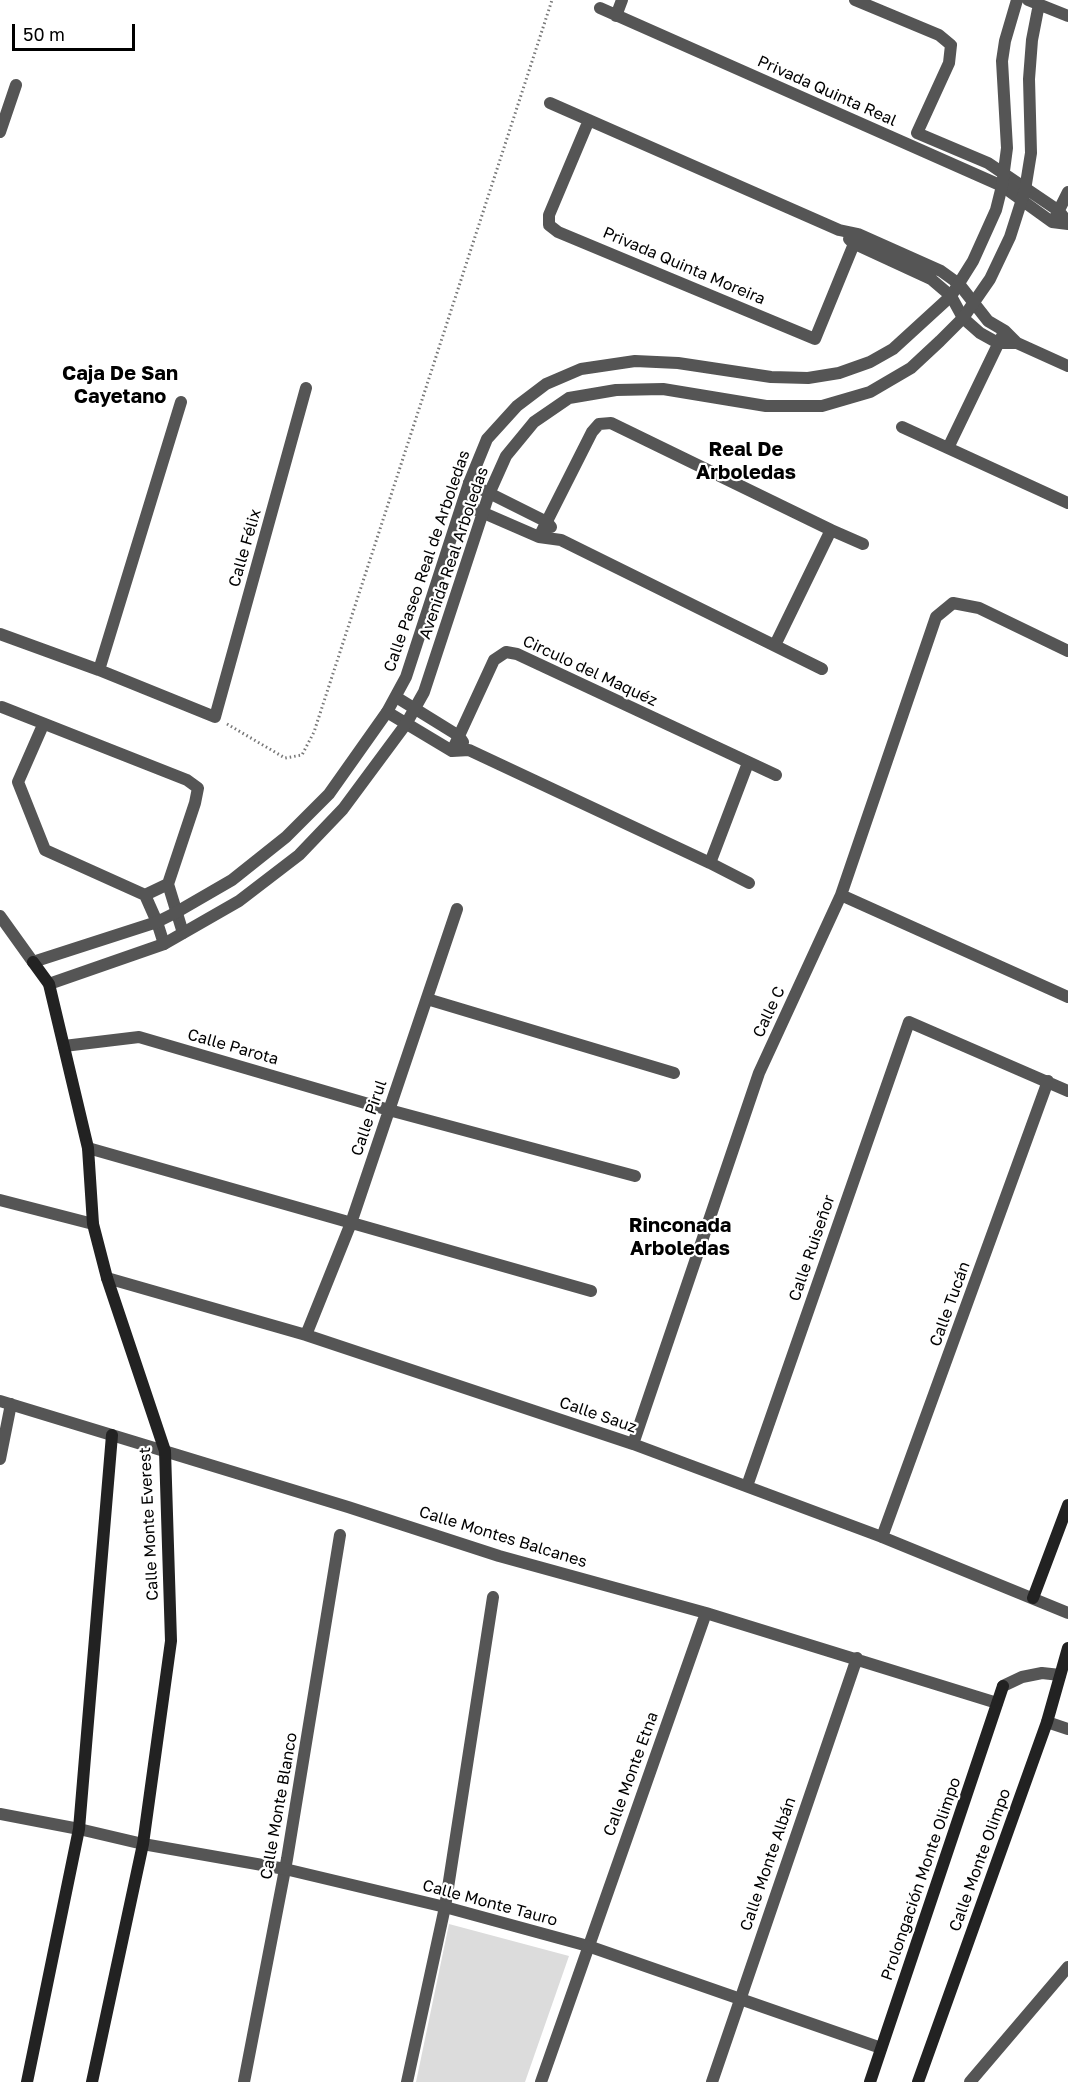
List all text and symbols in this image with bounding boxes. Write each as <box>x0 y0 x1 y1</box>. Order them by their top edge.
scale bar <box>15 12 138 50</box>
text: 50 m <box>23 23 65 45</box>
street label: Privada Quinta Real <box>754 52 900 130</box>
street label: Privada Quinta Moreira <box>600 223 768 309</box>
district label: Caja De San Cayetano <box>62 362 178 409</box>
district label: Real De Arboledas <box>696 438 796 485</box>
street label: Calle Paseo Real de Arboledas <box>380 448 474 674</box>
street label: Avenida Real Arboledas <box>415 464 493 642</box>
street label: Calle Félix <box>225 507 265 589</box>
street label: Circulo del Maquéz <box>520 631 660 711</box>
street label: Calle C <box>749 983 789 1041</box>
street label: Calle Parota <box>185 1025 281 1069</box>
street label: Calle Pirul <box>347 1077 391 1159</box>
street label: Calle Ruiseñor <box>785 1192 839 1304</box>
district label: Rinconada Arboledas <box>629 1214 731 1261</box>
street label: Calle Tucán <box>926 1259 974 1349</box>
street label: Calle Sauz <box>557 1393 639 1437</box>
street label: Calle Monte Everest <box>135 1447 163 1601</box>
street label: Calle Montes Balcanes <box>417 1502 589 1572</box>
street label: Calle Monte Etna <box>600 1709 662 1839</box>
street label: Calle Monte Blanco <box>257 1731 301 1881</box>
street label: Prolongación Monte Olimpo <box>877 1775 965 1983</box>
street label: Calle Monte Olimpo <box>945 1786 1015 1934</box>
street label: Calle Monte Albán <box>736 1795 800 1933</box>
street label: Calle Monte Tauro <box>420 1876 560 1930</box>

